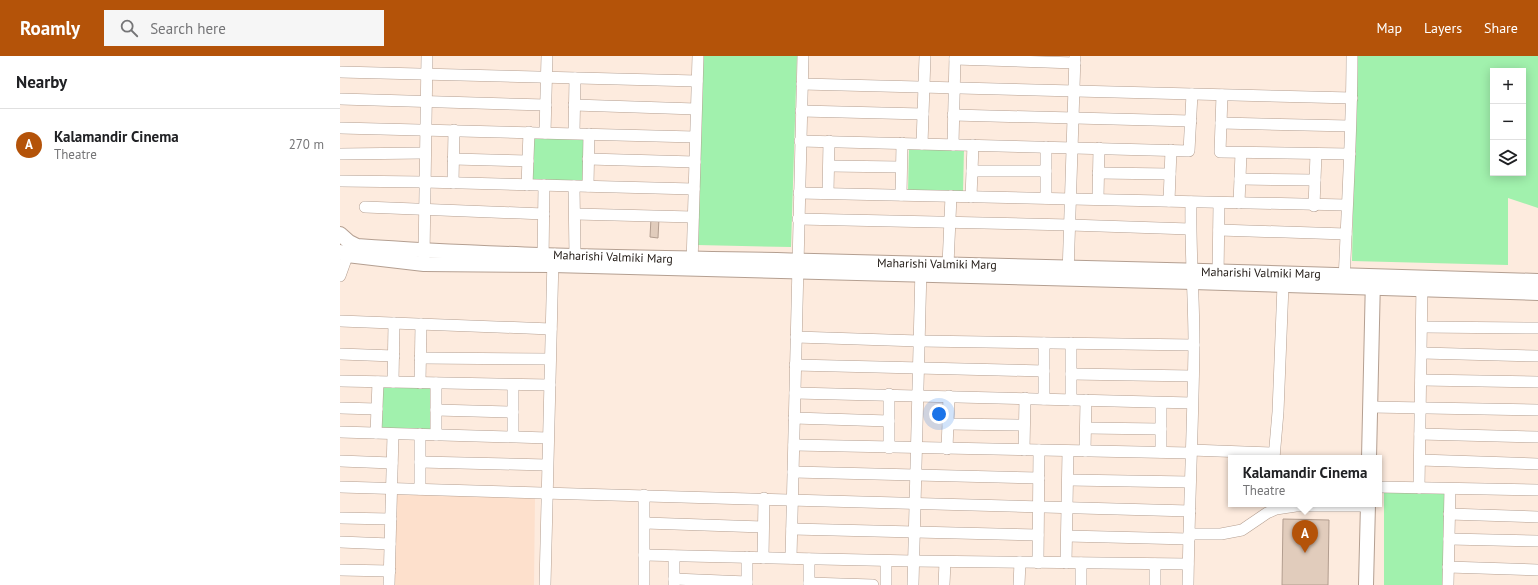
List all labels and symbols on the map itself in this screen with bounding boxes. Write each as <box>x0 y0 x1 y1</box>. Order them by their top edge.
street label: Maharishi Valmiki Marg <box>553 247 673 266</box>
street label: Maharishi Valmiki Marg <box>877 255 997 272</box>
street label: Maharishi Valmiki Marg <box>1201 264 1321 281</box>
your location <box>929 404 949 424</box>
pin: A <box>1292 520 1318 553</box>

